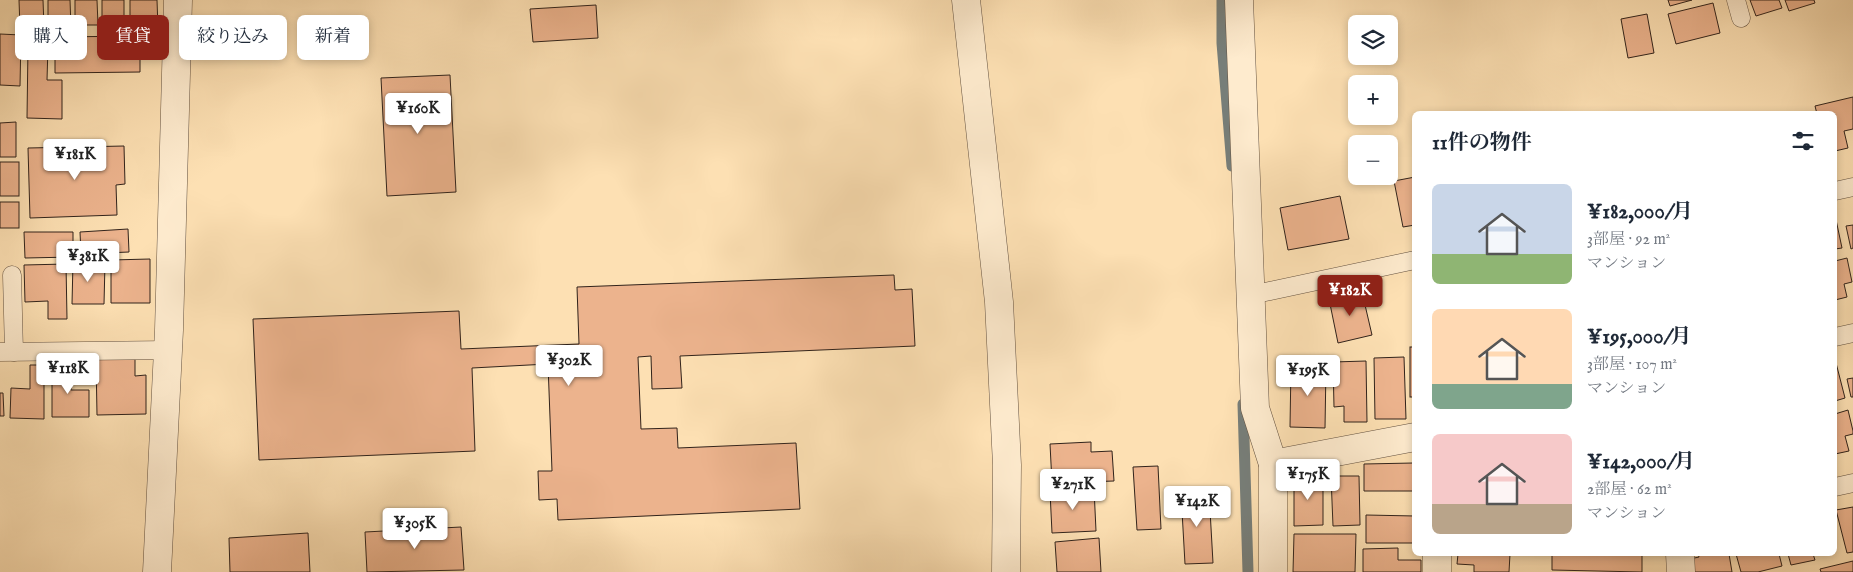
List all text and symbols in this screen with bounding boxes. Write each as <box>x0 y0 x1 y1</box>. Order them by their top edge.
chip: 購入 <box>15 15 87 60</box>
chip: 賃貸 <box>97 15 169 60</box>
chip: 絞り込み <box>179 15 287 60</box>
chip: 新着 <box>297 15 369 60</box>
map controls <box>1348 15 1398 185</box>
button: layers <box>1348 15 1398 65</box>
button: + <box>1348 75 1398 125</box>
pin: ¥160K <box>383 92 453 135</box>
text: ¥160K <box>396 99 440 119</box>
icon: filters <box>1789 127 1817 155</box>
text: 11件の物件 <box>1432 130 1532 157</box>
button: − <box>1348 135 1398 185</box>
pin: ¥181K <box>40 138 110 181</box>
text: ¥181K <box>54 145 96 165</box>
text: ¥182,000/月 <box>1587 199 1693 226</box>
icon: home <box>1472 204 1532 264</box>
text: 3部屋 · 92 m² <box>1587 230 1670 250</box>
pin: ¥381K <box>53 240 123 283</box>
text: ¥381K <box>67 247 109 267</box>
text: マンション <box>1587 254 1666 274</box>
pin: ¥182K <box>1315 274 1385 317</box>
text: ¥182K <box>1329 281 1371 301</box>
text: ¥195,000/月 <box>1587 324 1692 351</box>
icon: home <box>1472 329 1532 389</box>
pin: ¥302K <box>534 344 604 387</box>
text: ¥302K <box>547 351 591 371</box>
pin: ¥118K <box>33 352 103 395</box>
pin: ¥195K <box>1273 354 1343 397</box>
text: 3部屋 · 107 m² <box>1587 355 1677 375</box>
text: ¥118K <box>47 359 89 379</box>
text: ¥195K <box>1287 361 1329 381</box>
text: マンション <box>1587 379 1666 399</box>
text: ¥142,000/月 <box>1587 449 1695 476</box>
icon: home <box>1472 454 1532 514</box>
pin: ¥175K <box>1273 458 1343 501</box>
text: ¥175K <box>1287 465 1329 485</box>
pin: ¥271K <box>1038 468 1108 511</box>
text: ¥271K <box>1051 475 1095 495</box>
text: 2部屋 · 62 m² <box>1587 480 1672 500</box>
pin: ¥142K <box>1162 486 1232 528</box>
text: ¥142K <box>1175 492 1219 512</box>
text: マンション <box>1587 504 1666 524</box>
pin: ¥305K <box>380 508 450 550</box>
text: ¥305K <box>394 514 436 534</box>

